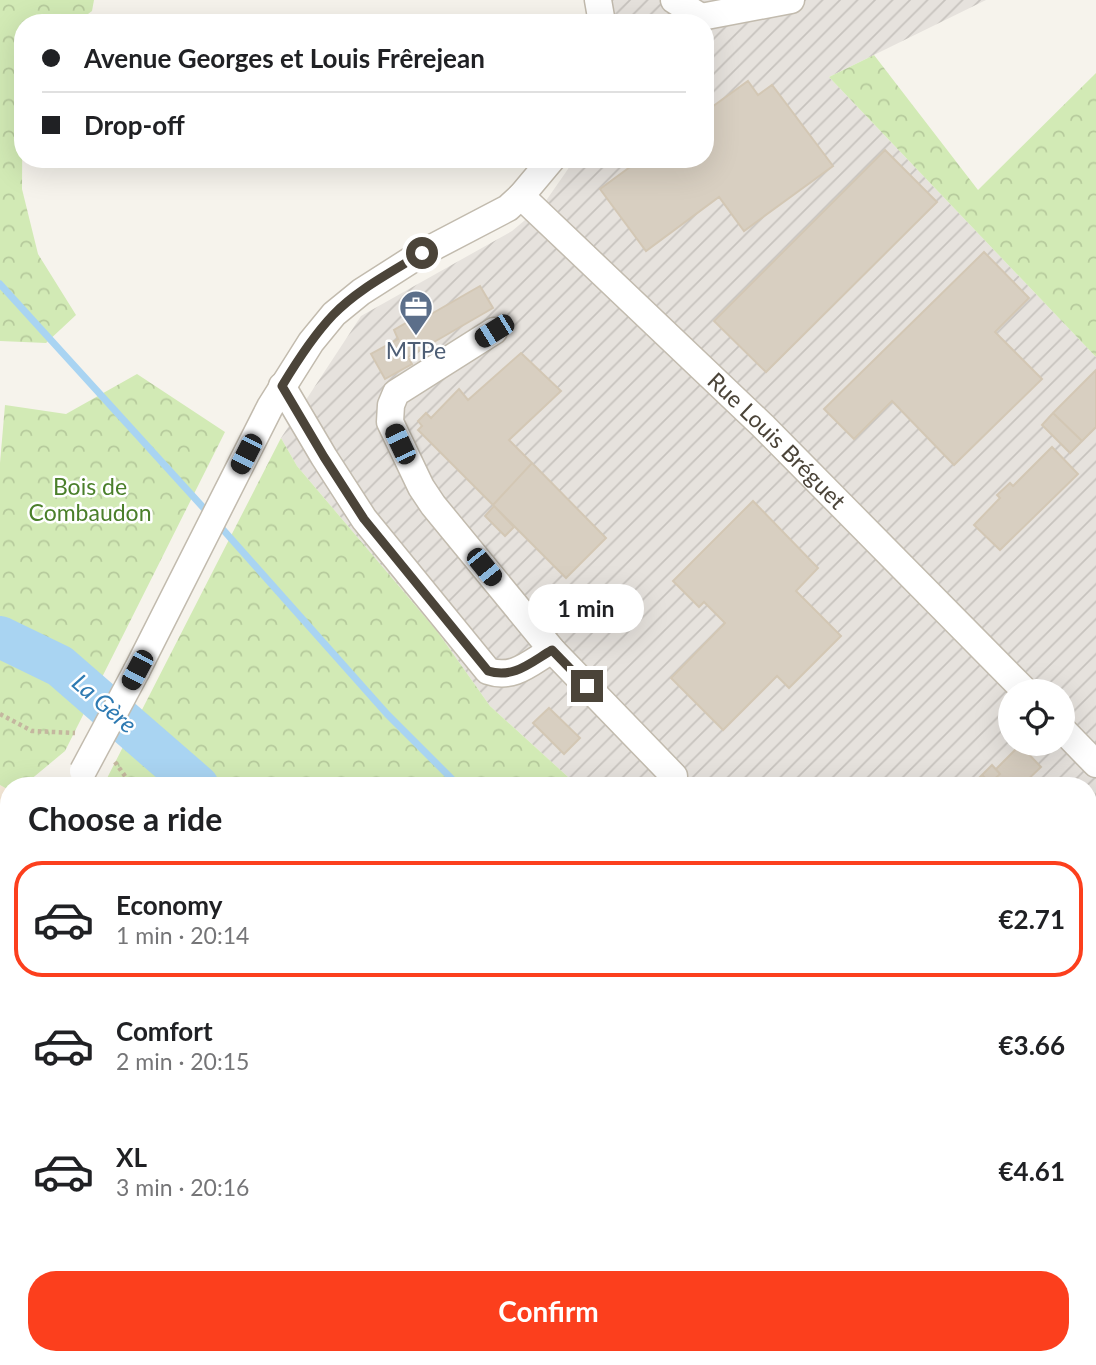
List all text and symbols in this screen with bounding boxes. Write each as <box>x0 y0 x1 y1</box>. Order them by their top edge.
text: Avenue Georges et Louis Frêrejean <box>84 42 485 74</box>
text: Drop-off <box>84 109 185 141</box>
route start <box>406 237 438 269</box>
office icon: MTPe <box>397 288 435 337</box>
car <box>471 311 518 351</box>
place label: MTPe <box>386 336 446 364</box>
street label: Rue Louis Bréguet <box>702 366 853 515</box>
car <box>382 421 419 467</box>
car <box>228 431 265 477</box>
park label: Bois de Combaudon <box>29 472 151 526</box>
car <box>463 544 506 590</box>
callout: 1 min <box>529 584 645 634</box>
text: 1 min <box>557 594 615 622</box>
car <box>118 647 157 693</box>
water label: La Gère <box>67 667 143 739</box>
route end <box>571 670 603 702</box>
map controls <box>998 679 1075 756</box>
button: locate <box>998 679 1075 756</box>
text: Choose a ride <box>28 799 222 838</box>
icon: car <box>32 888 95 951</box>
text: Economy <box>116 889 222 921</box>
text: €2.71 <box>999 903 1065 935</box>
text: 1 min · 20:14 <box>116 921 249 949</box>
icon: car <box>32 1014 95 1077</box>
text: Comfort <box>116 1015 213 1047</box>
text: €3.66 <box>999 1029 1065 1061</box>
text: 2 min · 20:15 <box>116 1047 249 1075</box>
icon: car <box>32 1140 95 1203</box>
text: XL <box>116 1141 147 1173</box>
text: €4.61 <box>999 1155 1065 1187</box>
text: 3 min · 20:16 <box>116 1173 249 1201</box>
button: Confirm <box>28 1271 1069 1351</box>

